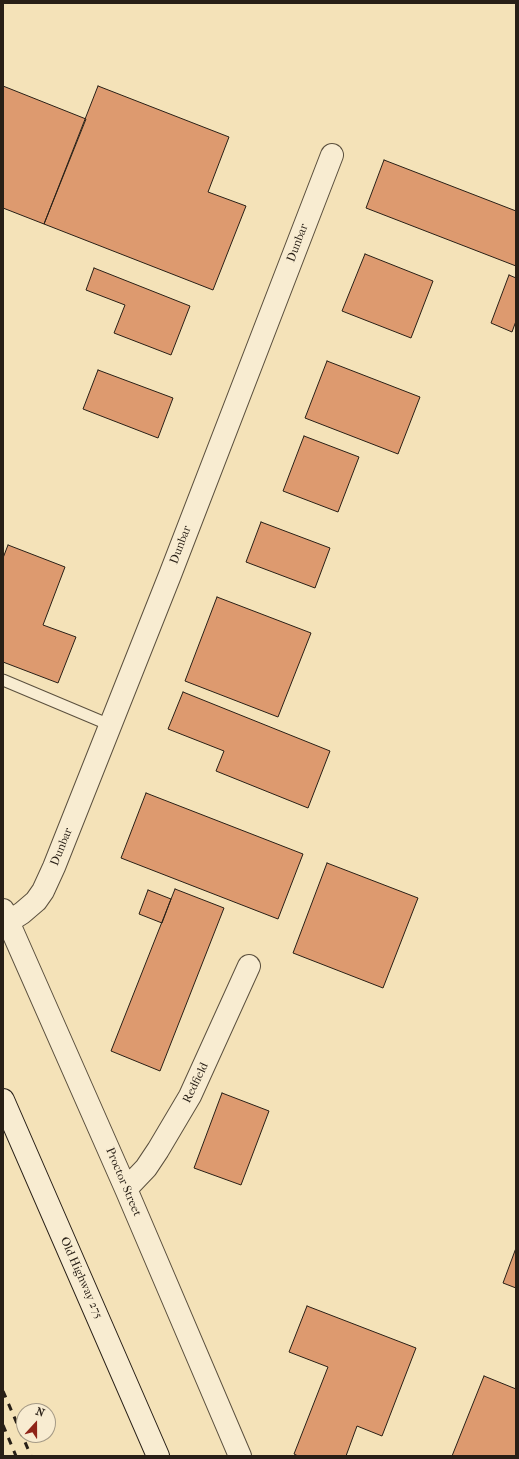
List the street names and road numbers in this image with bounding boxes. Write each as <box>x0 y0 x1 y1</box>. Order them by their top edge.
street label: Dunbar <box>284 222 312 264</box>
street label: Dunbar <box>167 524 195 566</box>
street label: Dunbar <box>48 826 76 868</box>
street label: Redfield <box>180 1060 212 1106</box>
street label: Proctor Street <box>102 1145 144 1219</box>
street label: Old Highway 275 <box>57 1235 105 1321</box>

